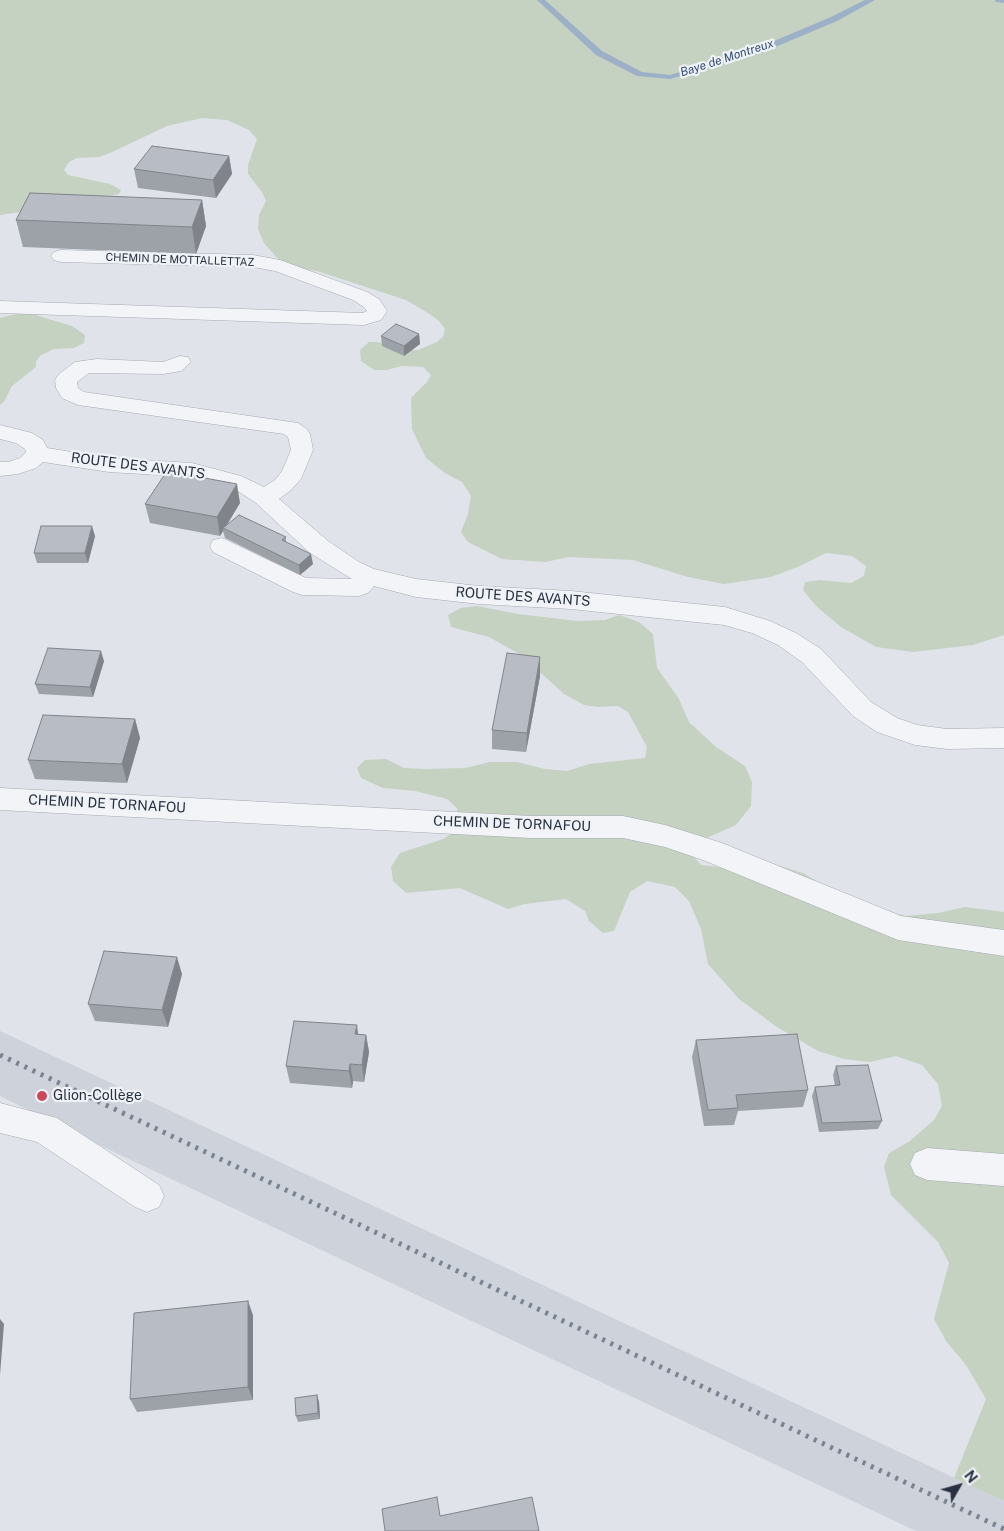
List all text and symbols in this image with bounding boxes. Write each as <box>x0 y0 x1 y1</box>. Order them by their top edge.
water label: Baye de Montreux <box>678 36 776 80</box>
street label: CHEMIN DE MOTTALLETTAZ <box>105 251 255 269</box>
street label: ROUTE DES AVANTS <box>70 449 206 483</box>
street label: ROUTE DES AVANTS <box>455 584 591 610</box>
street label: CHEMIN DE TORNAFOU <box>28 791 186 817</box>
street label: CHEMIN DE TORNAFOU <box>433 813 591 835</box>
place label: Glion-Collège <box>53 1088 142 1104</box>
marker: Glion-Collège <box>35 1089 49 1103</box>
north arrow <box>934 1461 984 1511</box>
text: N <box>961 1468 980 1486</box>

